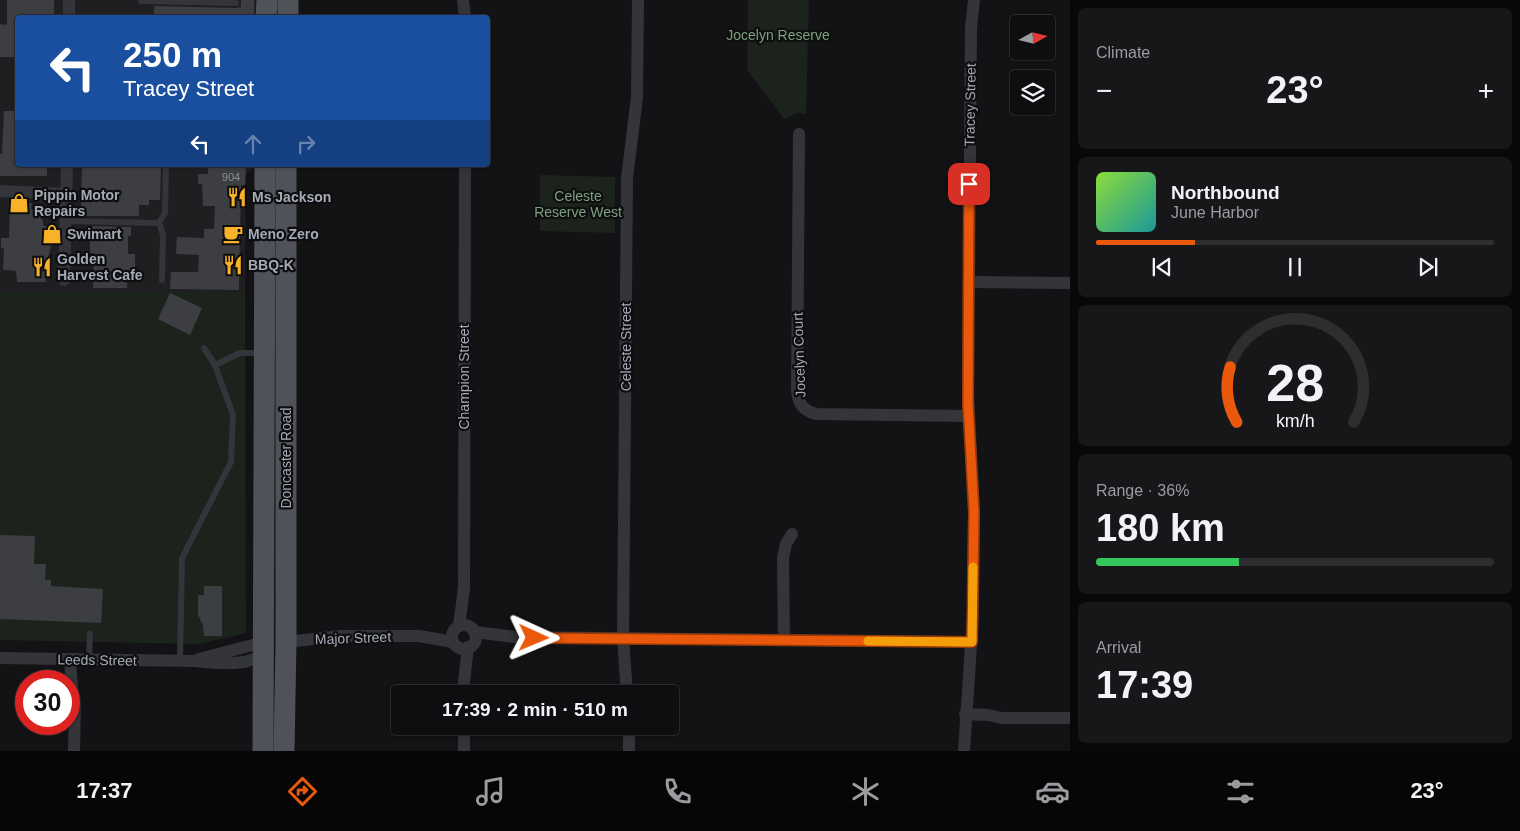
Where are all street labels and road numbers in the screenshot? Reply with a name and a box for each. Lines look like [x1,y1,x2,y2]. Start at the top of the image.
street label: Tracey Street [961,63,979,147]
street label: Celeste Street [618,303,634,391]
street label: Jocelyn Court [790,312,808,398]
street label: Champion Street [456,324,472,430]
street label: Doncaster Road [278,407,294,509]
street label: Major Street [315,629,391,647]
street label: Leeds Street [57,651,137,669]

